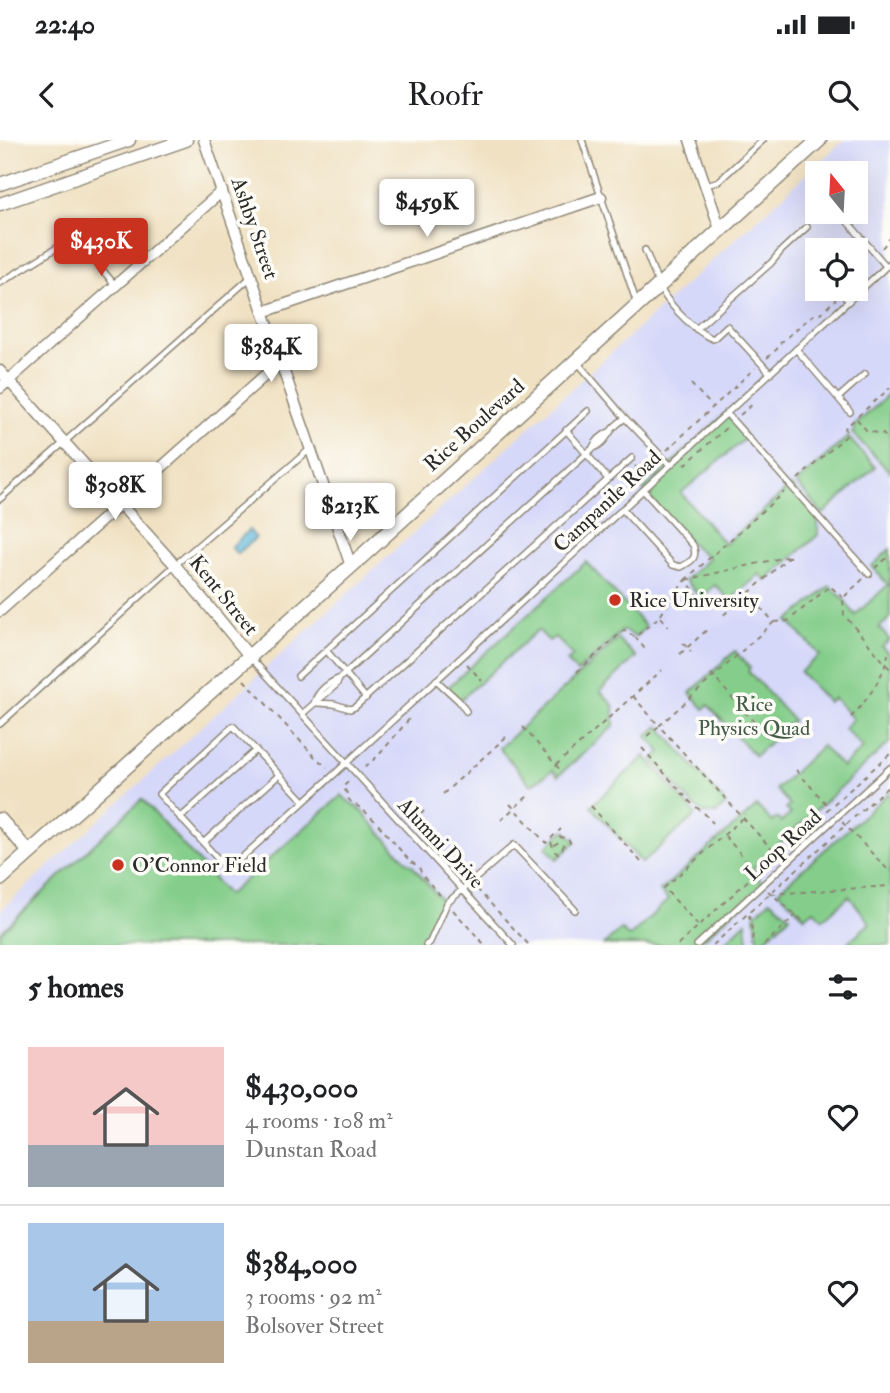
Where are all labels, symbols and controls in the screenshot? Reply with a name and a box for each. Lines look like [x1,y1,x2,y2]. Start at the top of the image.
text: 22:40 [35,9,95,41]
text: Roofr [407,75,483,115]
icon: back [28,76,66,114]
icon: search [824,76,862,114]
north arrow [805,161,868,224]
map controls [805,161,868,301]
street label: Ashby Street [224,173,285,283]
pin: $459K [378,180,476,239]
text: $459K [395,187,459,216]
pin: $430K [52,218,150,278]
text: $430K [70,226,132,255]
button: locate [805,238,868,301]
pin: $384K [222,324,320,384]
text: $384K [240,332,302,361]
street label: Rice Boulevard [418,373,531,478]
street label: Campanile Road [548,444,668,558]
pin: $308K [66,462,164,522]
text: $308K [85,470,145,499]
pin: $213K [301,484,399,543]
text: $213K [321,491,379,520]
street label: Kent Street [183,550,264,641]
place label: Rice University [629,587,760,614]
marker: Rice University [607,592,623,608]
park label: Rice Physics Quad [698,691,811,742]
street label: Alumni Drive [391,791,490,895]
street label: Loop Road [739,803,828,887]
place label: O'Connor Field [132,852,267,879]
marker: O'Connor Field [110,857,126,873]
icon: filters [824,968,862,1006]
text: 5 homes [28,969,124,1006]
text: $430,000 [245,1069,358,1106]
icon: home [84,1075,168,1159]
icon: heart [824,1098,862,1136]
text: 4 rooms · 108 m² [245,1106,393,1135]
text: Dunstan Road [245,1135,377,1164]
text: $384,000 [245,1245,358,1282]
icon: home [84,1251,168,1335]
icon: heart [824,1274,862,1312]
text: 3 rooms · 92 m² [245,1282,382,1311]
text: Bolsover Street [245,1311,384,1340]

